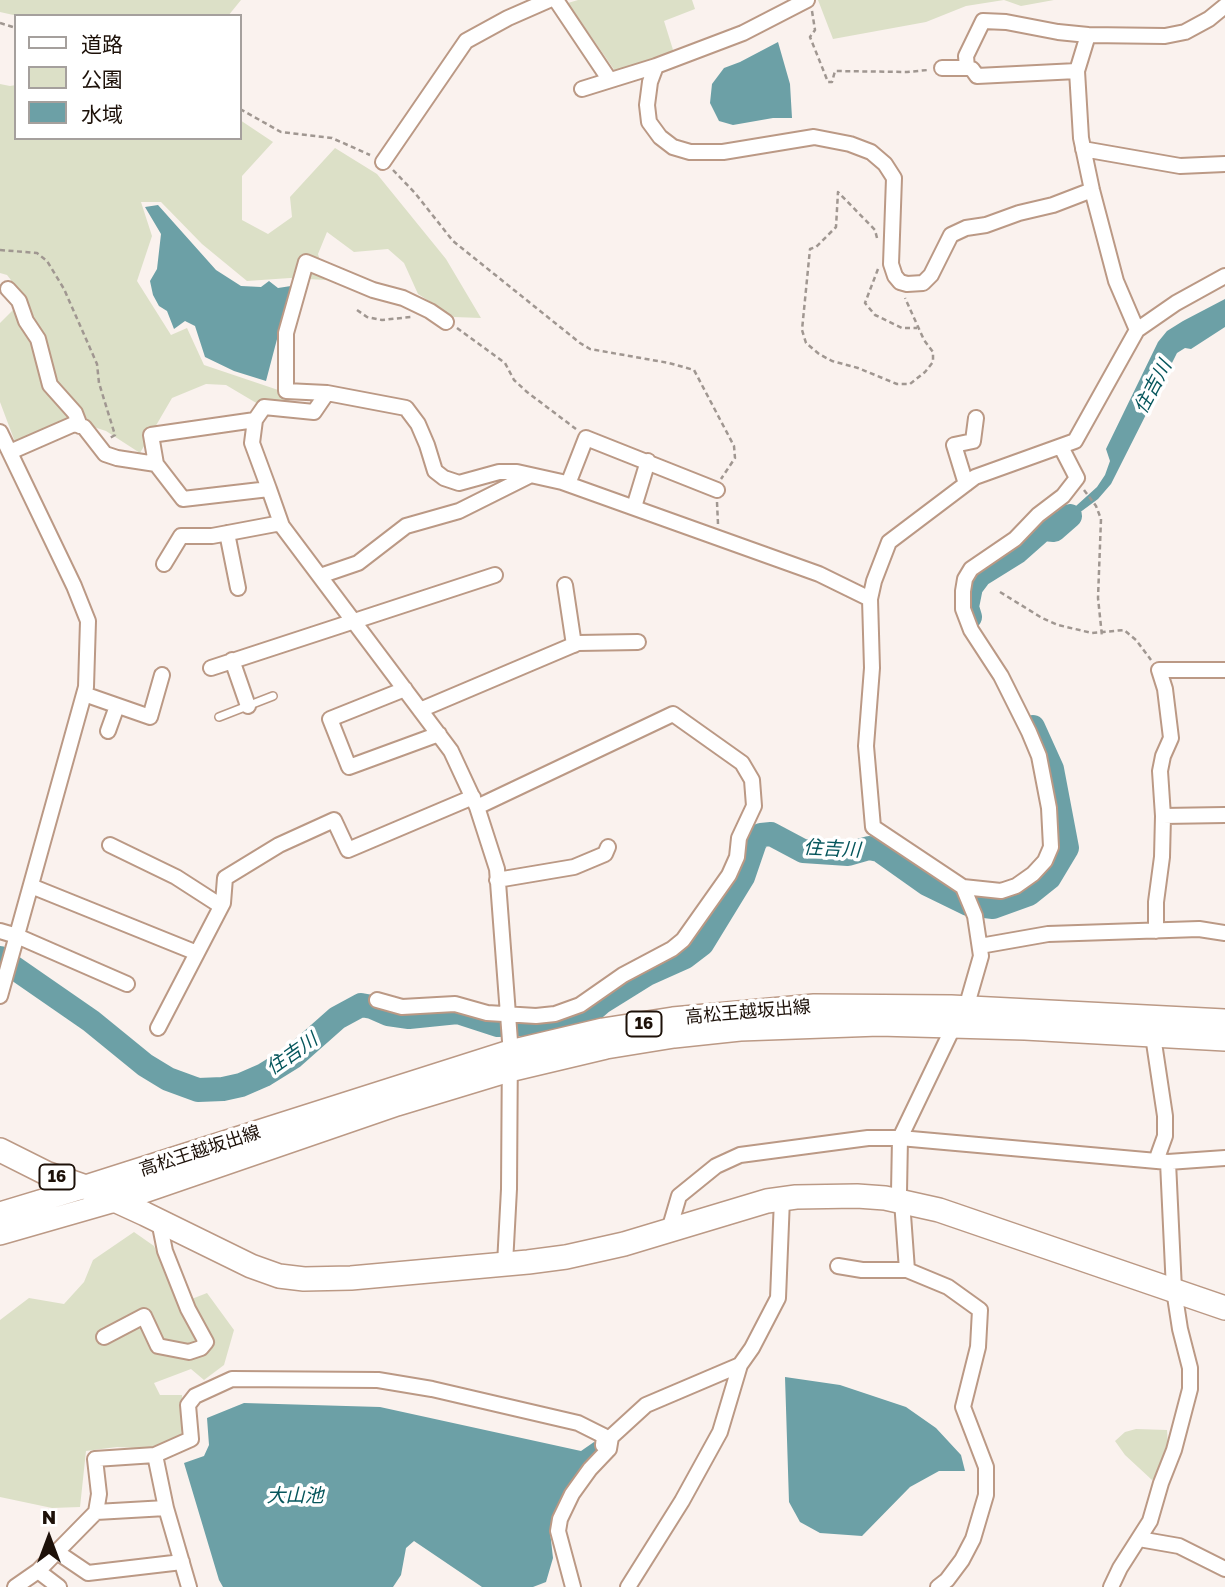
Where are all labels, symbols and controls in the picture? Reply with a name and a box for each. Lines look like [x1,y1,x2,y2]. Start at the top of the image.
legend [14,14,242,140]
text: 道路 [81,31,123,57]
text: 公園 [81,66,123,92]
text: 水域 [81,101,123,127]
water label: 住吉川 [1130,356,1176,418]
water label: 住吉川 [803,836,861,862]
street label: 高松王越坂出線 [684,996,812,1028]
road number: 16 [626,1012,662,1036]
water label: 住吉川 [262,1028,322,1080]
street label: 高松王越坂出線 [137,1121,263,1181]
road number: 16 [40,1164,74,1190]
water label: 大山池 [267,1485,323,1507]
north arrow [14,1503,84,1573]
text: N [42,1505,56,1528]

